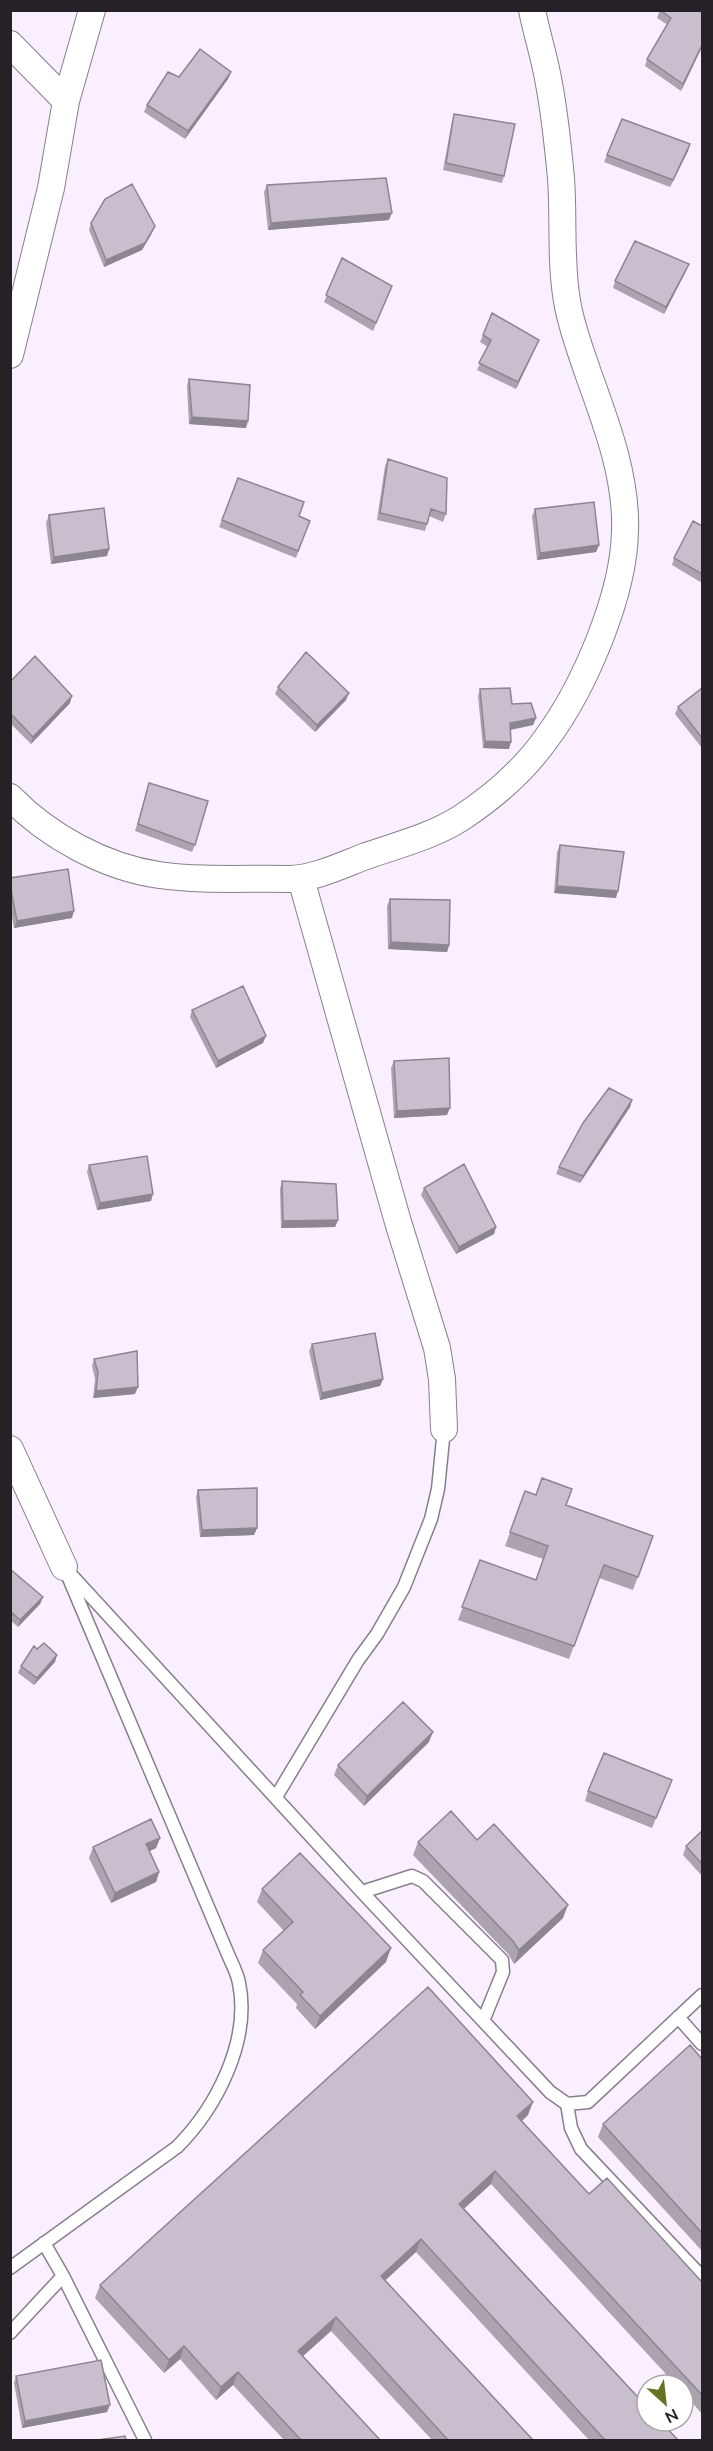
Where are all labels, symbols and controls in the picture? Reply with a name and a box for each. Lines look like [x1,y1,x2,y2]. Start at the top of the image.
north arrow [635,2373,695,2433]
text: N [662,2405,682,2428]

